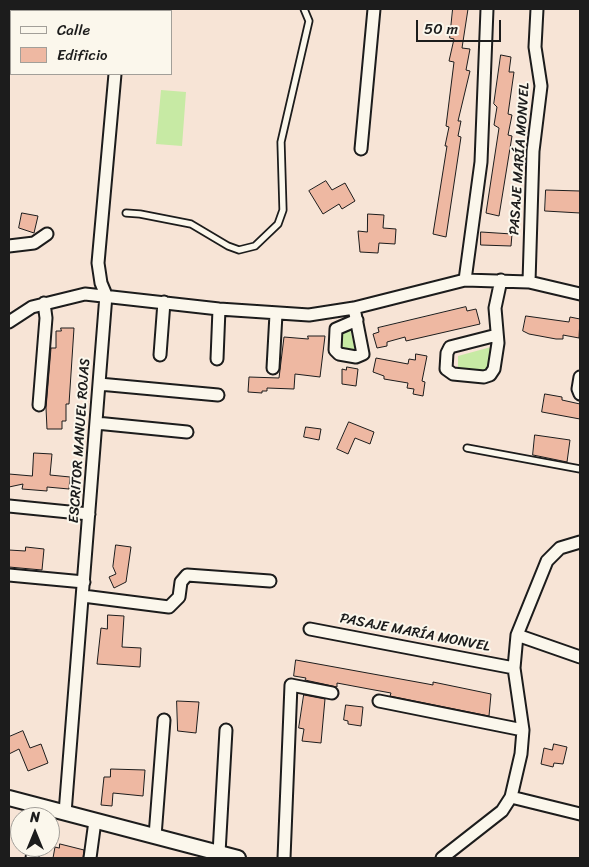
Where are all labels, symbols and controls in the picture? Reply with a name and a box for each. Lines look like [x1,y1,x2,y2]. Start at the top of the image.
legend [10,10,172,75]
scale bar [419,10,504,42]
text: 50 m [424,16,458,42]
text: Calle [57,17,90,43]
text: Edificio [57,42,108,68]
street label: PASAJE MARÍA MONVEL [506,82,534,236]
street label: ESCRITOR MANUEL ROJAS [66,358,94,524]
street label: PASAJE MARÍA MONVEL [339,610,491,656]
text: N [30,805,40,830]
north arrow [10,807,60,857]

